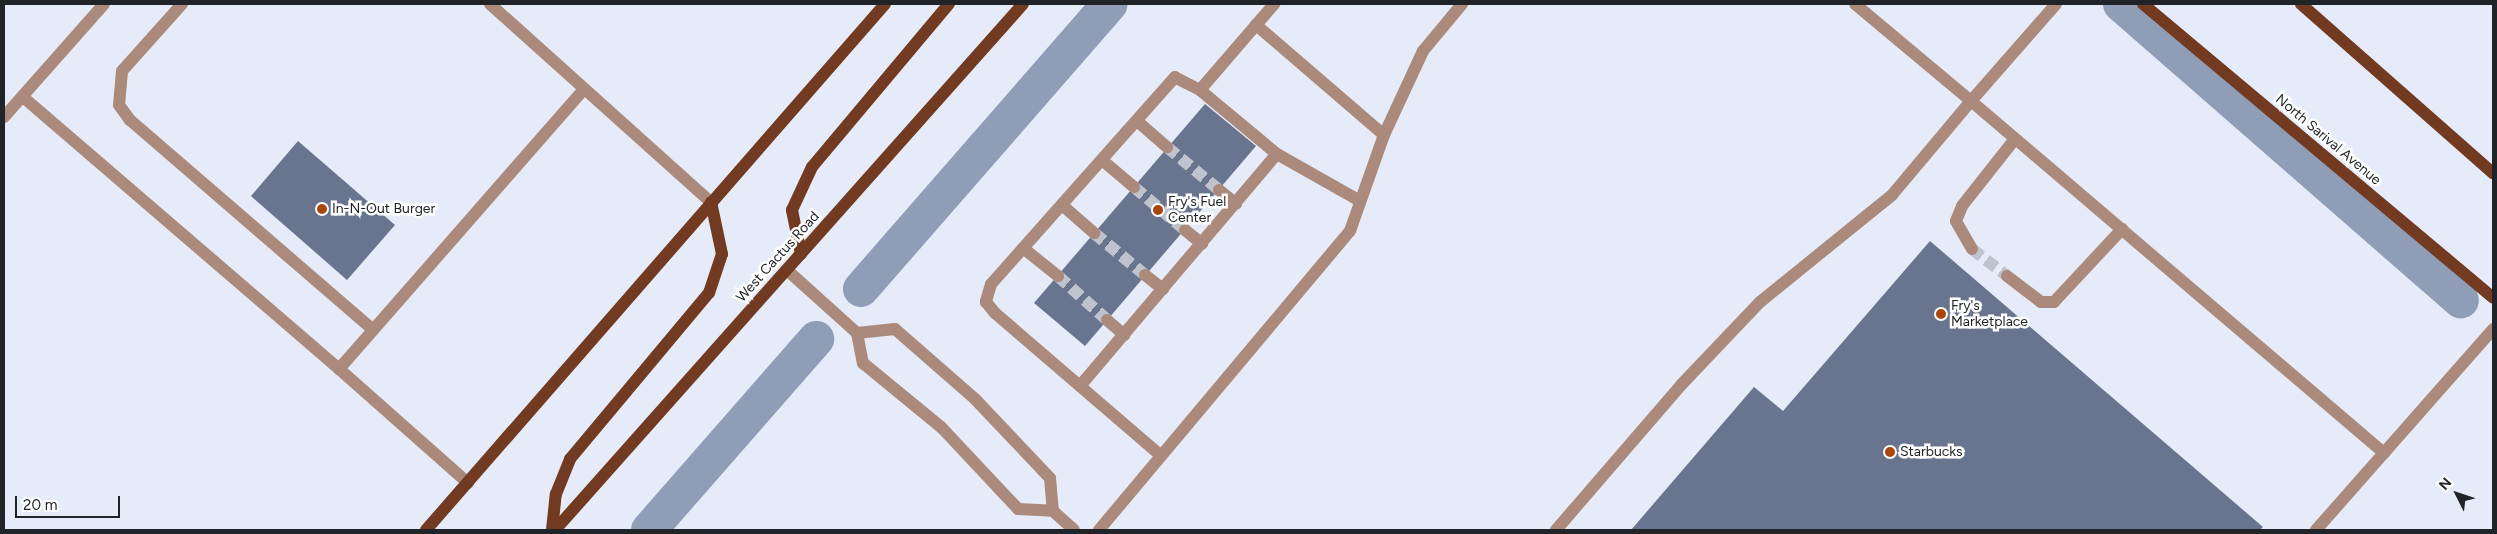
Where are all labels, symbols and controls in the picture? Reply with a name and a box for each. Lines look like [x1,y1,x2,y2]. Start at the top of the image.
street label: North Sarival Avenue [2272,91,2384,189]
place label: Fry's Fuel Center [1168,194,1226,226]
place label: In-N-Out Burger [332,201,435,217]
marker: In-N-Out Burger [316,203,328,215]
marker: Fry's Fuel Center [1152,204,1164,216]
street label: West Cactus Road [733,208,823,306]
place label: Fry's Marketplace [1951,298,2028,331]
marker: Fry's Marketplace [1935,308,1947,320]
place label: Starbucks [1900,444,1963,460]
marker: Starbucks [1884,446,1896,458]
north arrow [2432,469,2482,519]
text: N [2435,474,2455,493]
scale bar [18,486,122,518]
text: 20 m [23,496,57,514]

